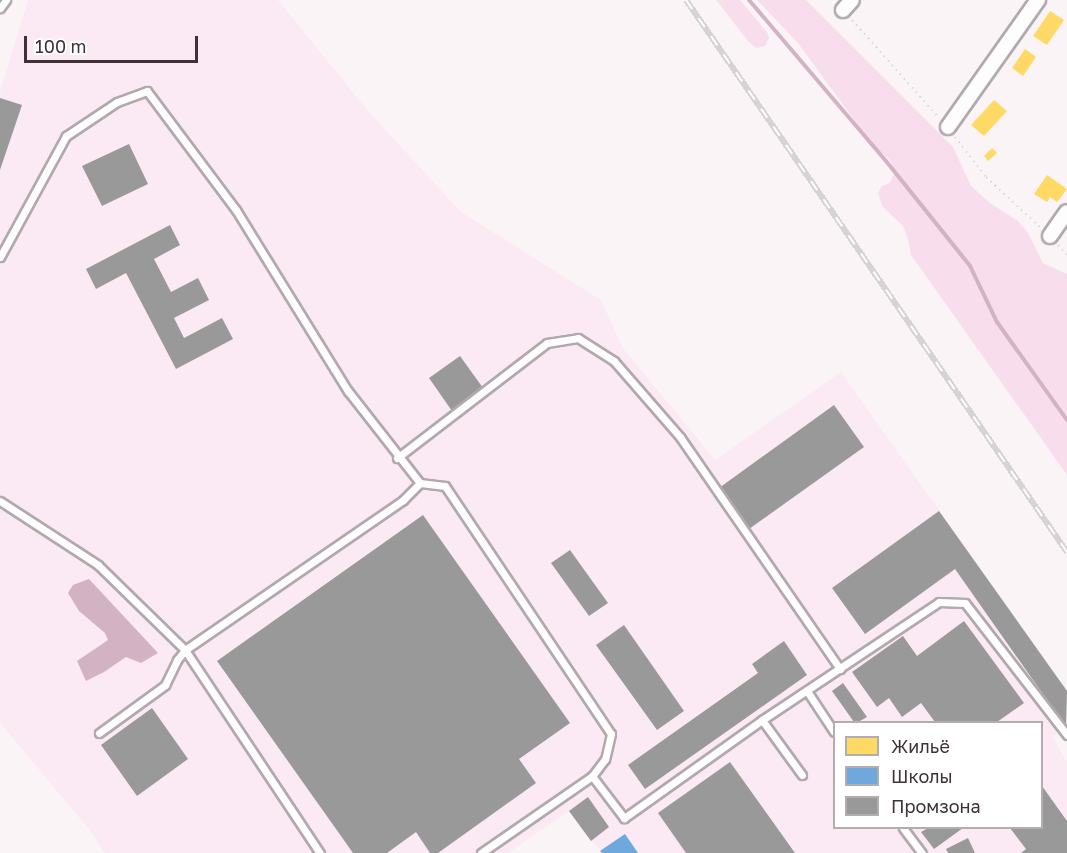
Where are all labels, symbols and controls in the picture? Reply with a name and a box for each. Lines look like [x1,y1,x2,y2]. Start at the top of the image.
scale bar [27,24,201,62]
text: 100 m [35,35,86,57]
legend [833,721,1043,829]
text: Жильё [891,735,950,757]
text: Школы [891,765,953,787]
text: Промзона [891,795,981,817]

